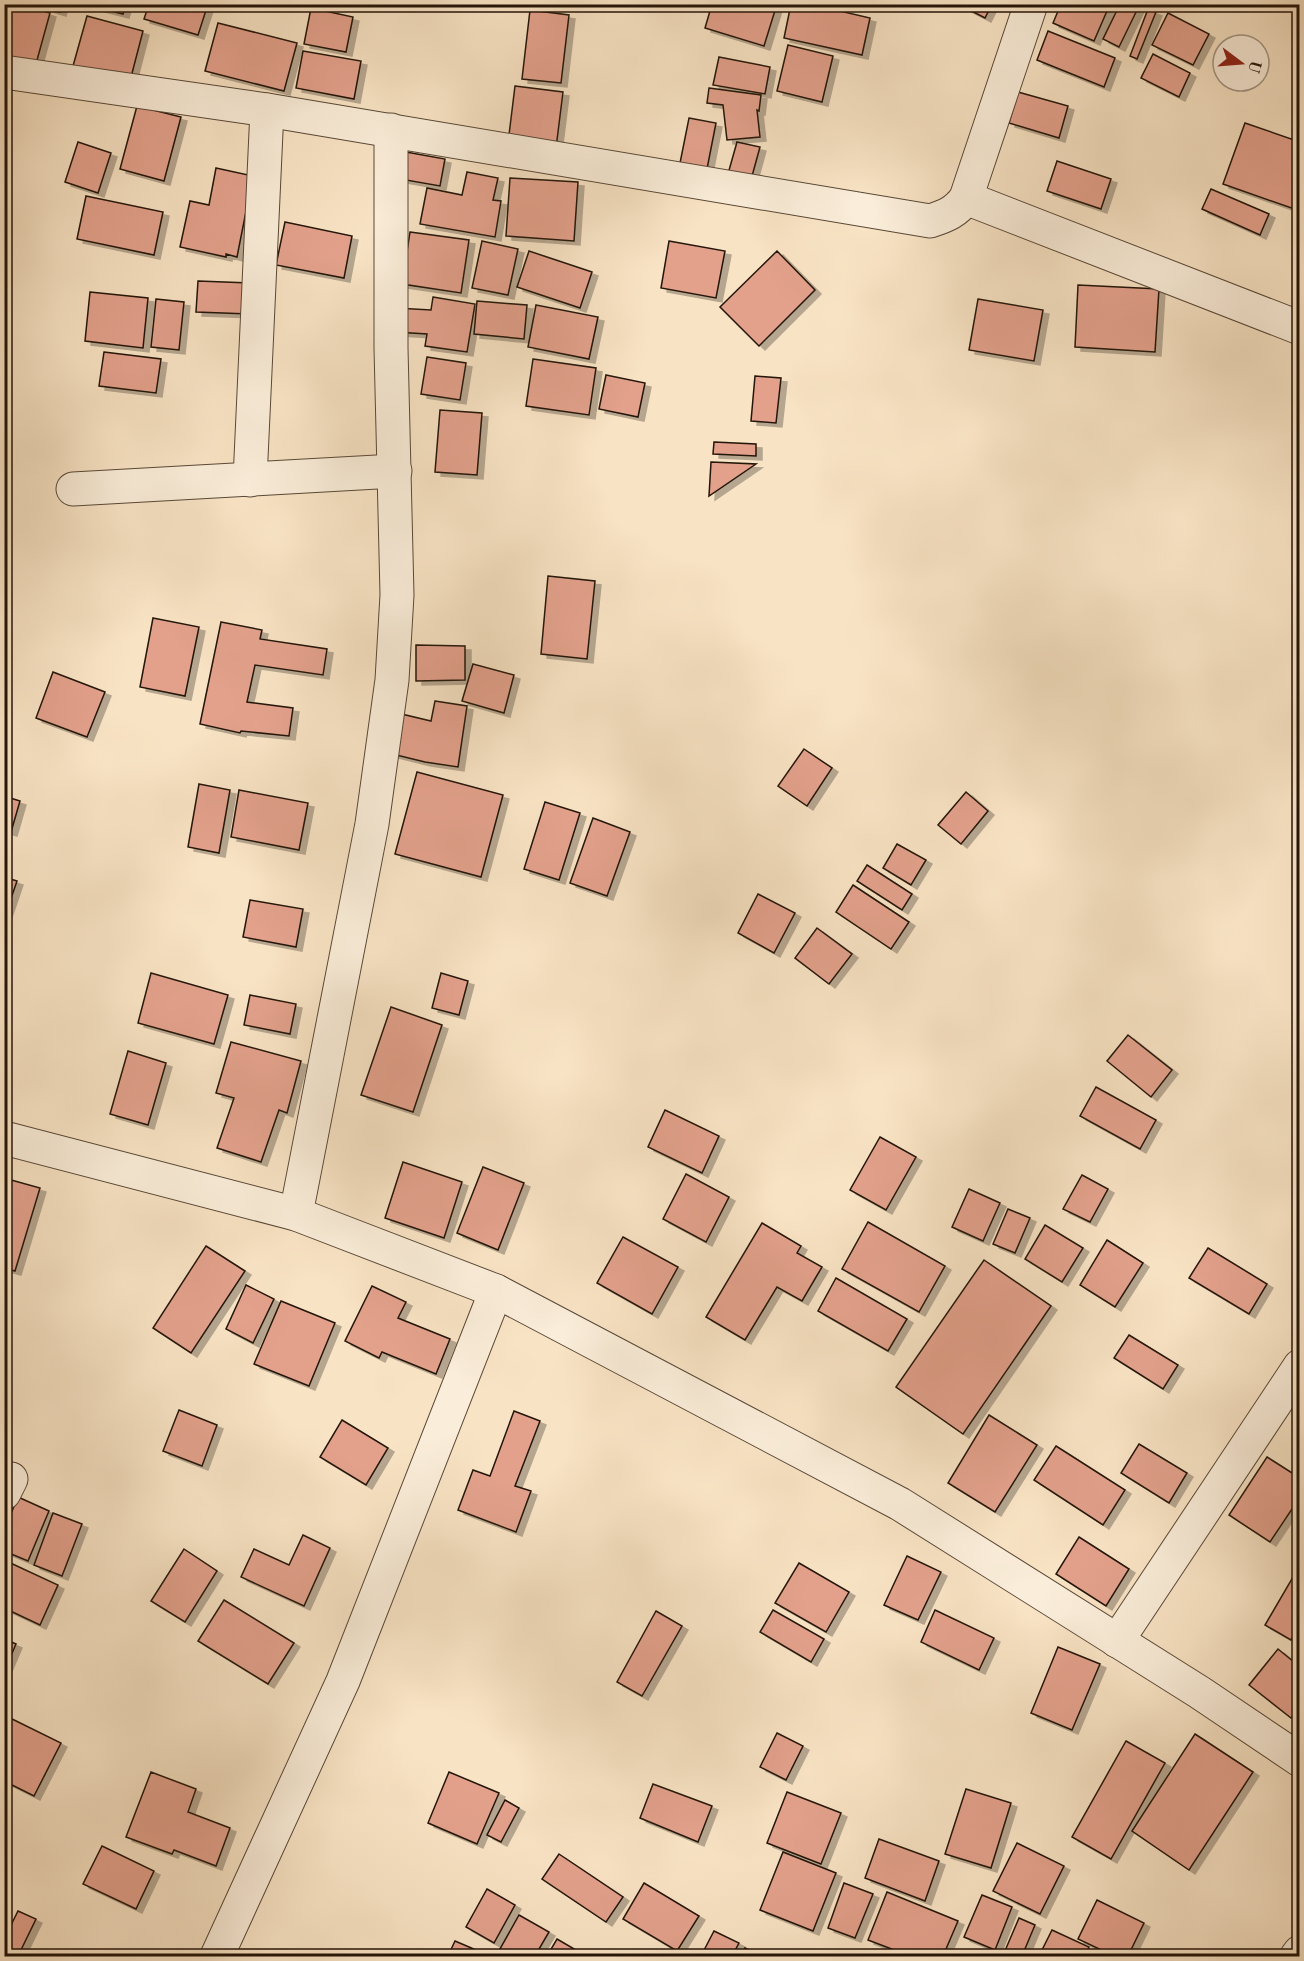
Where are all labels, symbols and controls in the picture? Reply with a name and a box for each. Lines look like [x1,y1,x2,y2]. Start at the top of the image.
north arrow [1211,33,1271,93]
text: U [1244,58,1263,75]

